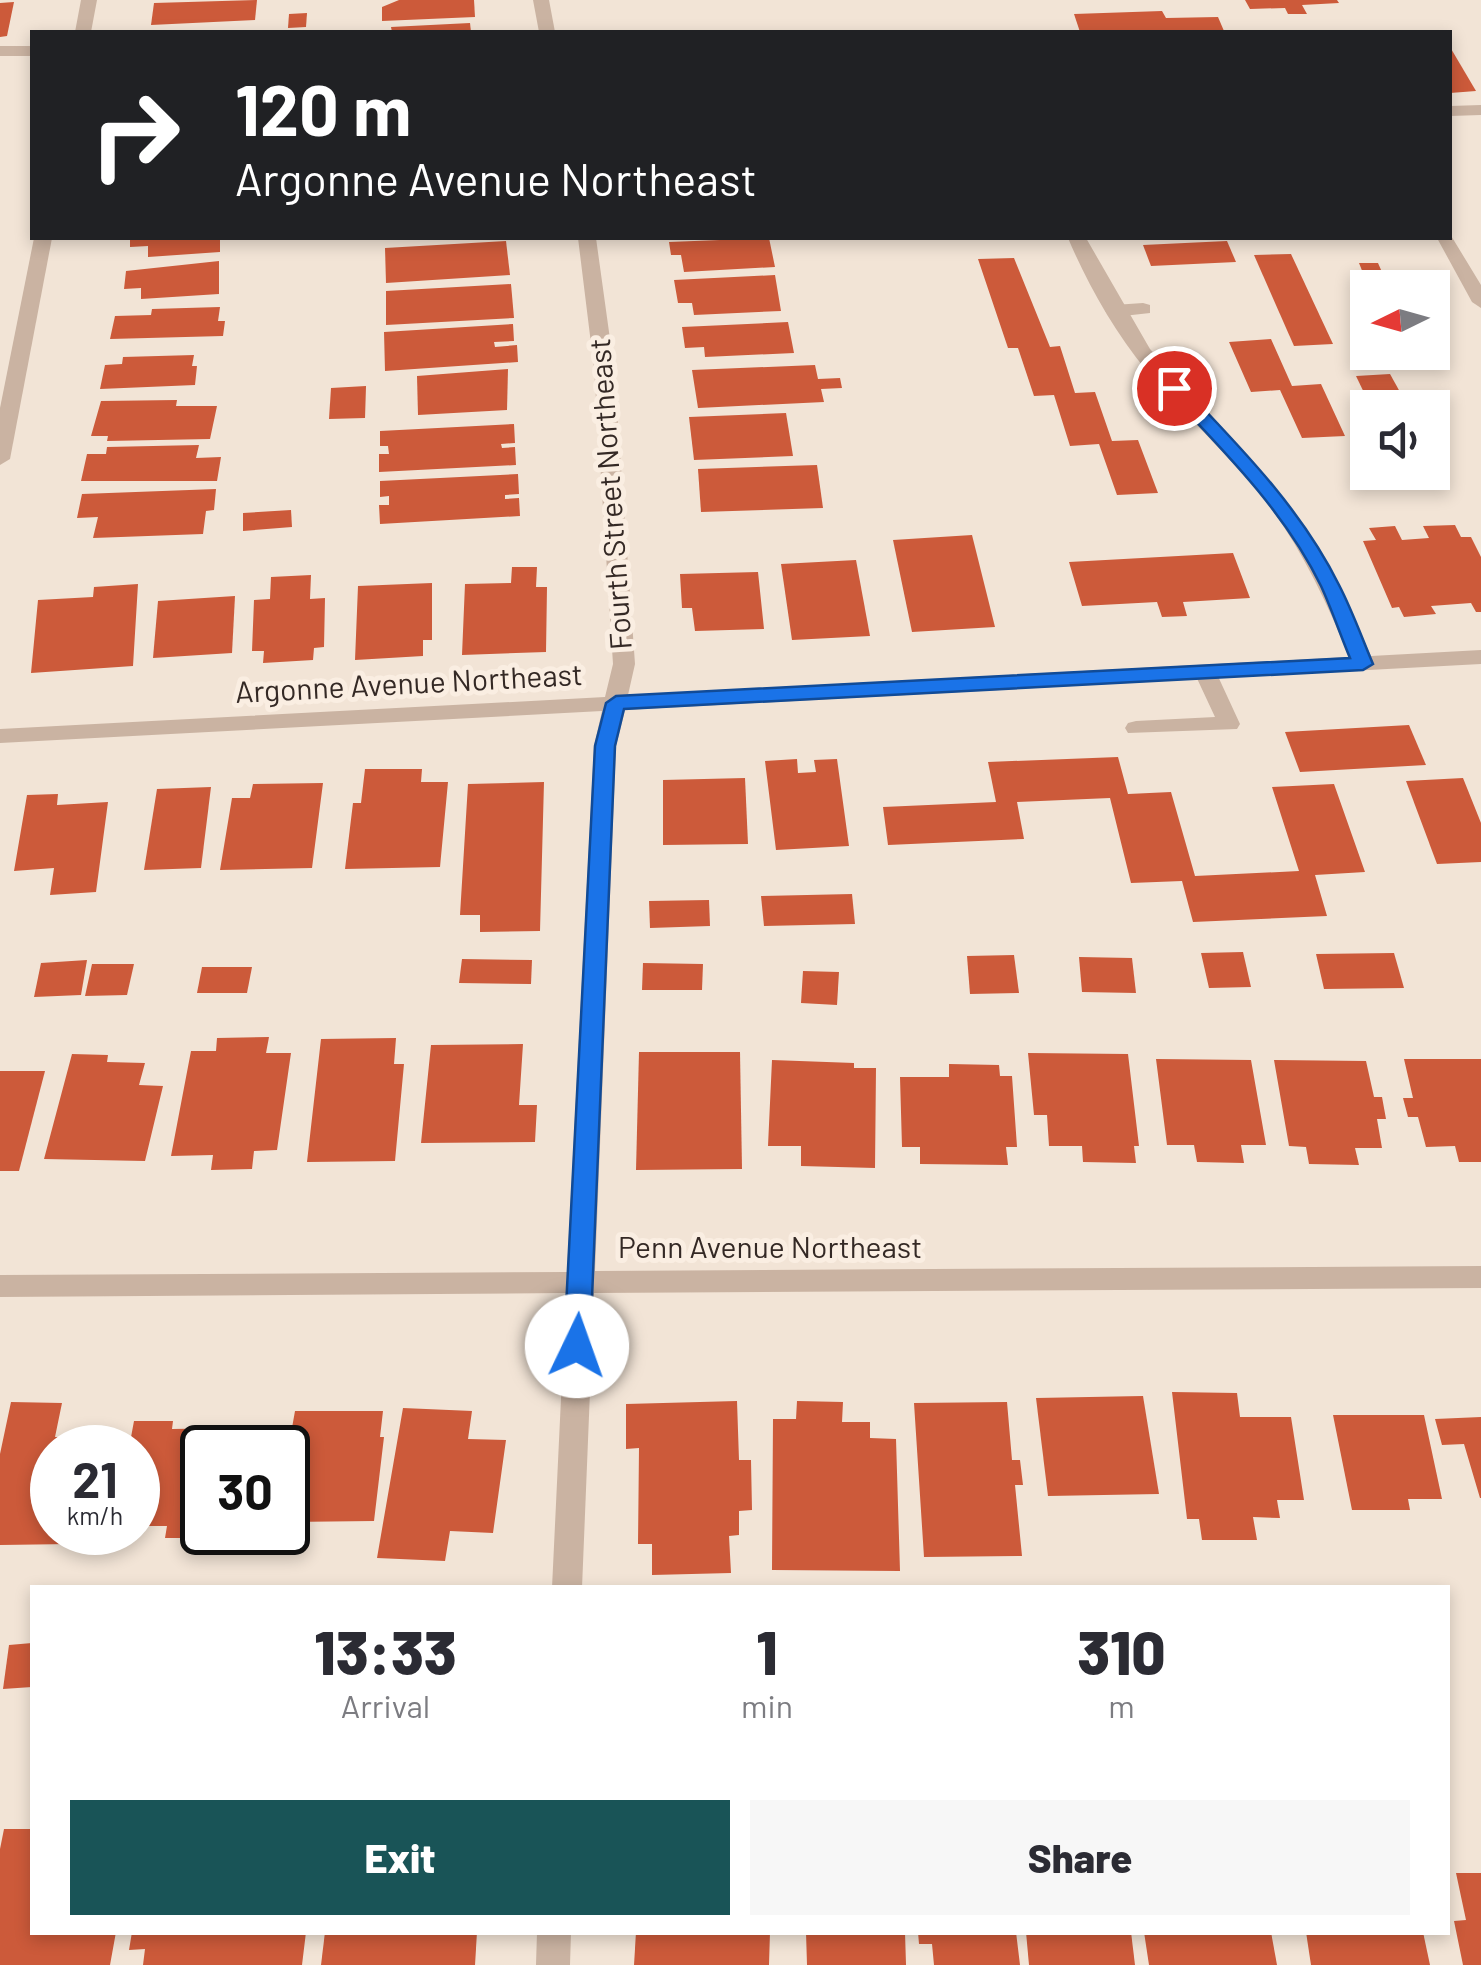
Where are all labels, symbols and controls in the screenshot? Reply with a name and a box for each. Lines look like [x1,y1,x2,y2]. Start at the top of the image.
text: 120 m [235,66,411,150]
icon: right [70,70,200,200]
text: Argonne Avenue Northeast [235,151,757,205]
north arrow [1350,270,1450,370]
map controls [1350,270,1450,490]
street label: Fourth Street Northeast [580,337,638,651]
pin [1132,346,1217,431]
icon: arrive [1147,361,1202,416]
button: sound [1350,390,1450,490]
street label: Argonne Avenue Northeast [234,655,584,709]
street label: Penn Avenue Northeast [618,1228,922,1264]
position arrow [525,1294,629,1398]
speed limit sign: 30 [180,1425,310,1555]
text: 21 [72,1448,118,1508]
text: km/h [67,1500,123,1530]
text: 13:33 [314,1615,457,1687]
text: 1 [756,1615,778,1687]
text: 310 [1077,1615,1166,1687]
text: Arrival [341,1686,430,1724]
text: min [741,1686,793,1724]
text: m [1108,1686,1135,1724]
button: Exit [70,1800,730,1915]
button: Share [750,1800,1410,1915]

